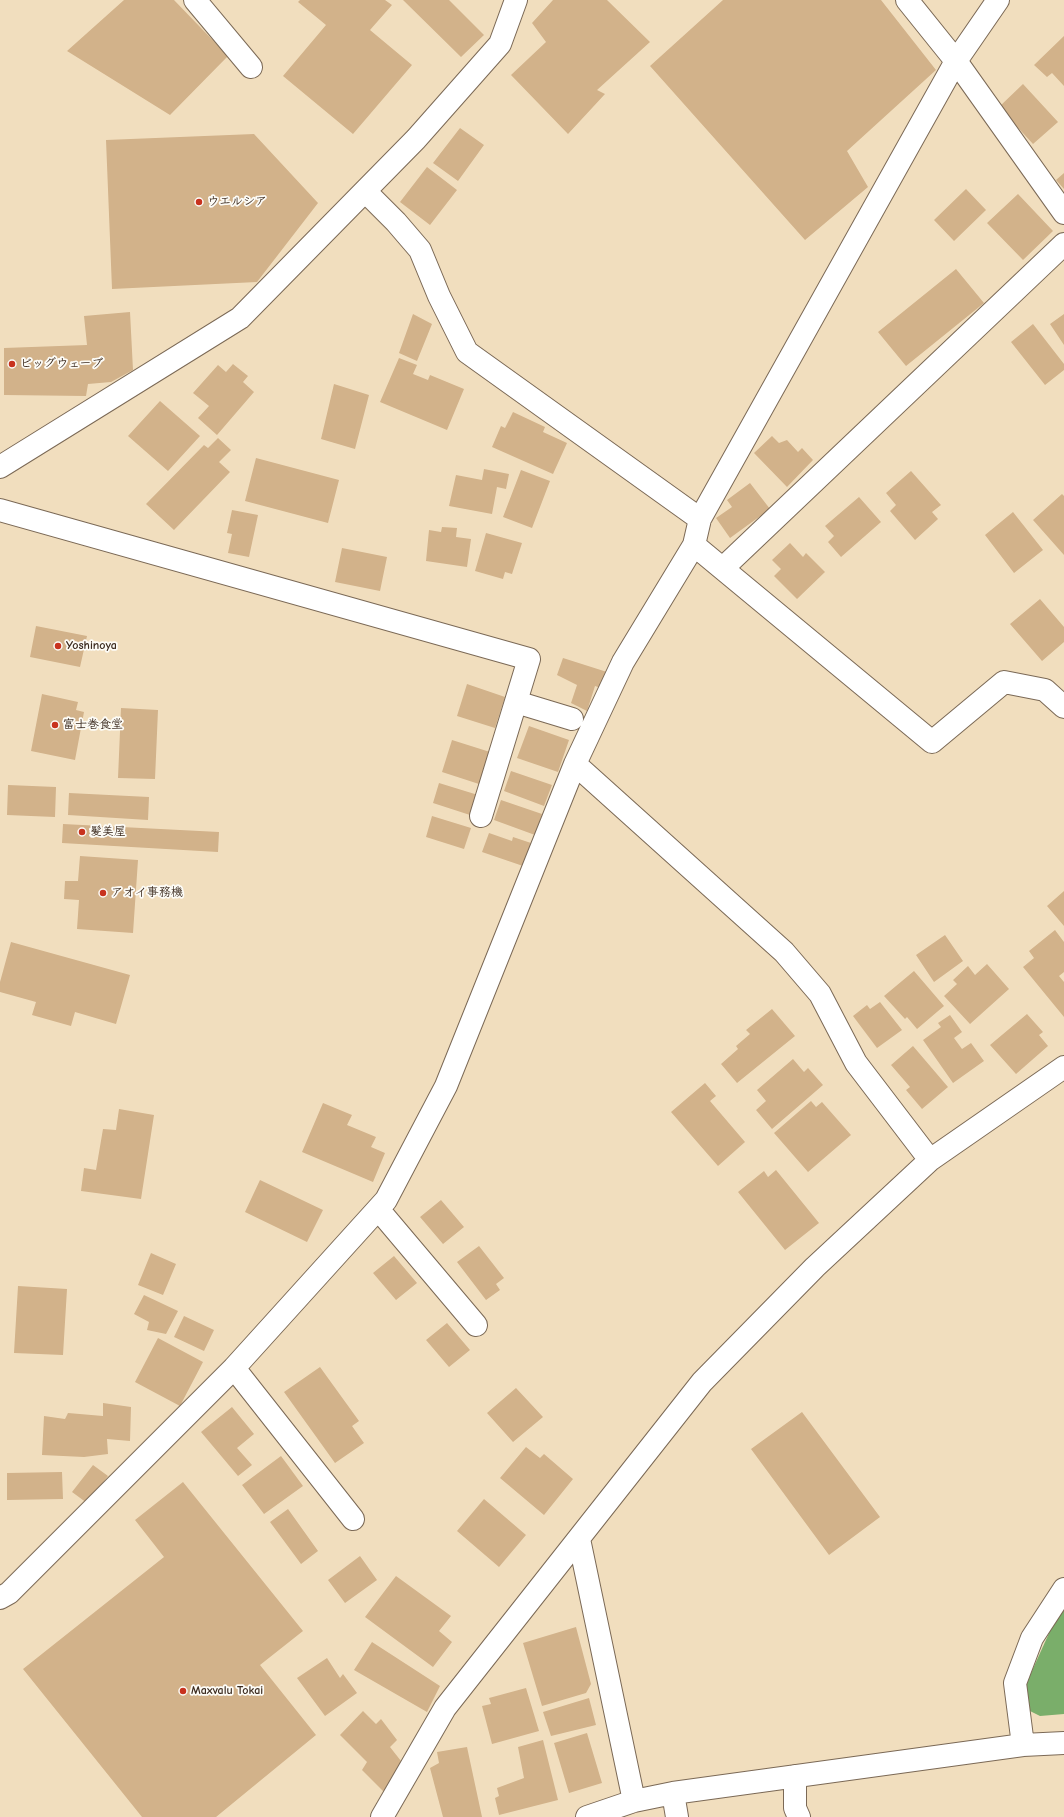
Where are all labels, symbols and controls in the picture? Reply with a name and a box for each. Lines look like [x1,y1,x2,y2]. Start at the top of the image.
place label: ウエルシア [207,195,267,209]
marker: ウエルシア [194,197,204,207]
place label: ビッグウェーブ [20,357,103,371]
marker: ビッグウェーブ [7,359,17,369]
place label: Yoshinoya [66,639,117,653]
marker: Yoshinoya [53,641,63,651]
place label: 富士巻食堂 [63,718,123,732]
marker: 富士巻食堂 [50,720,60,730]
place label: 髪美屋 [90,825,126,839]
marker: 髪美屋 [77,827,87,837]
place label: アオイ事務機 [111,886,183,900]
marker: アオイ事務機 [98,888,108,898]
place label: Maxvalu Tokai [191,1684,263,1698]
marker: Maxvalu Tokai [178,1686,188,1696]

